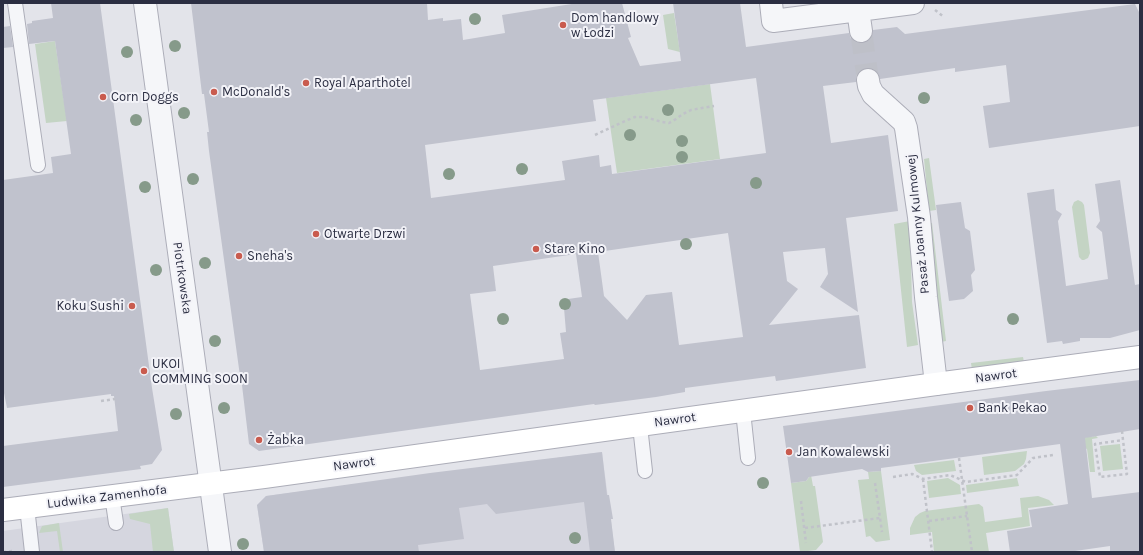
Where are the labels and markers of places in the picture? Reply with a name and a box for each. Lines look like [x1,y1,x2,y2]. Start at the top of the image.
place label: Dom handlowy w Łodzi [571,10,659,41]
marker: Dom handlowy w Łodzi [558,20,568,30]
place label: Royal Aparthotel [314,75,411,91]
marker: Royal Aparthotel [301,78,311,88]
place label: McDonald's [222,84,290,100]
marker: McDonald's [209,87,219,97]
place label: Corn Doggs [111,89,179,105]
marker: Corn Doggs [98,92,108,102]
place label: Otwarte Drzwi [324,226,406,242]
marker: Otwarte Drzwi [311,229,321,239]
place label: Stare Kino [544,241,605,257]
marker: Stare Kino [531,244,541,254]
place label: Sneha's [247,248,293,264]
marker: Sneha's [234,251,244,261]
place label: Koku Sushi [56,298,124,314]
marker: Koku Sushi [127,301,137,311]
place label: UKOI COMMING SOON [152,356,248,387]
marker: UKOI COMMING SOON [139,366,149,376]
place label: Bank Pekao [978,400,1047,416]
marker: Bank Pekao [965,403,975,413]
place label: Żabka [267,432,304,448]
marker: Żabka [254,435,264,445]
place label: Jan Kowalewski [797,444,890,460]
marker: Jan Kowalewski [784,447,794,457]

